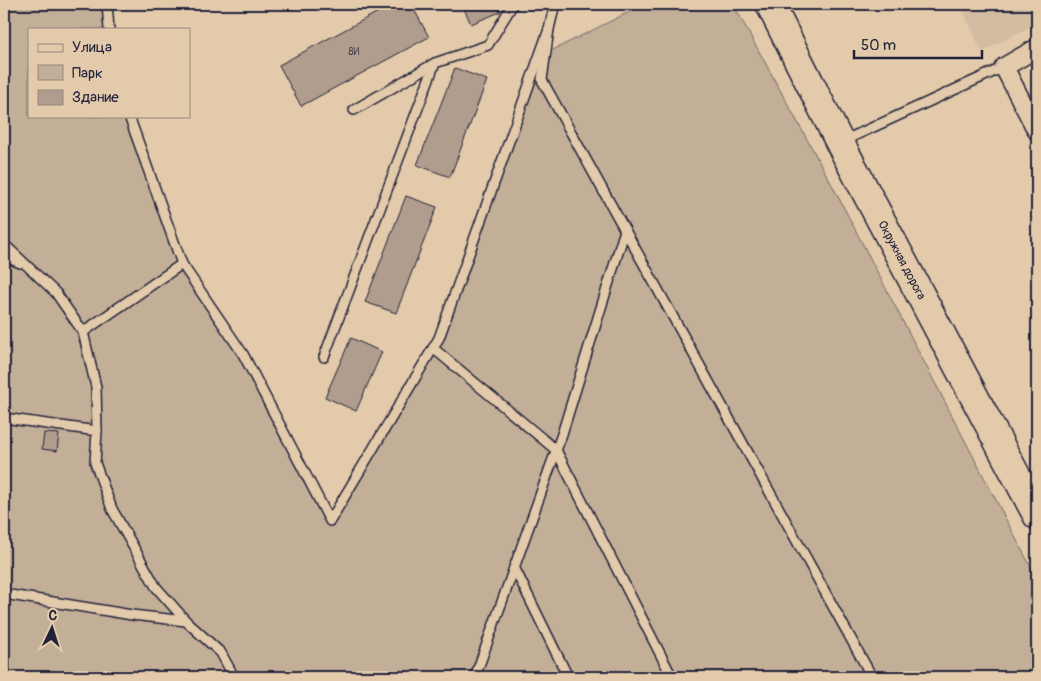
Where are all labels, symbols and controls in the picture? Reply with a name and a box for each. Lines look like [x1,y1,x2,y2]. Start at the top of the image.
legend [28,28,190,118]
scale bar [854,28,981,60]
text: 50 m [861,36,896,55]
text: Улица [72,38,112,57]
house number: 8И [348,46,360,58]
text: Парк [72,64,103,83]
text: Здание [72,88,119,107]
street label: Окружная дорога [874,218,929,303]
north arrow [28,604,78,654]
text: С [48,607,58,624]

